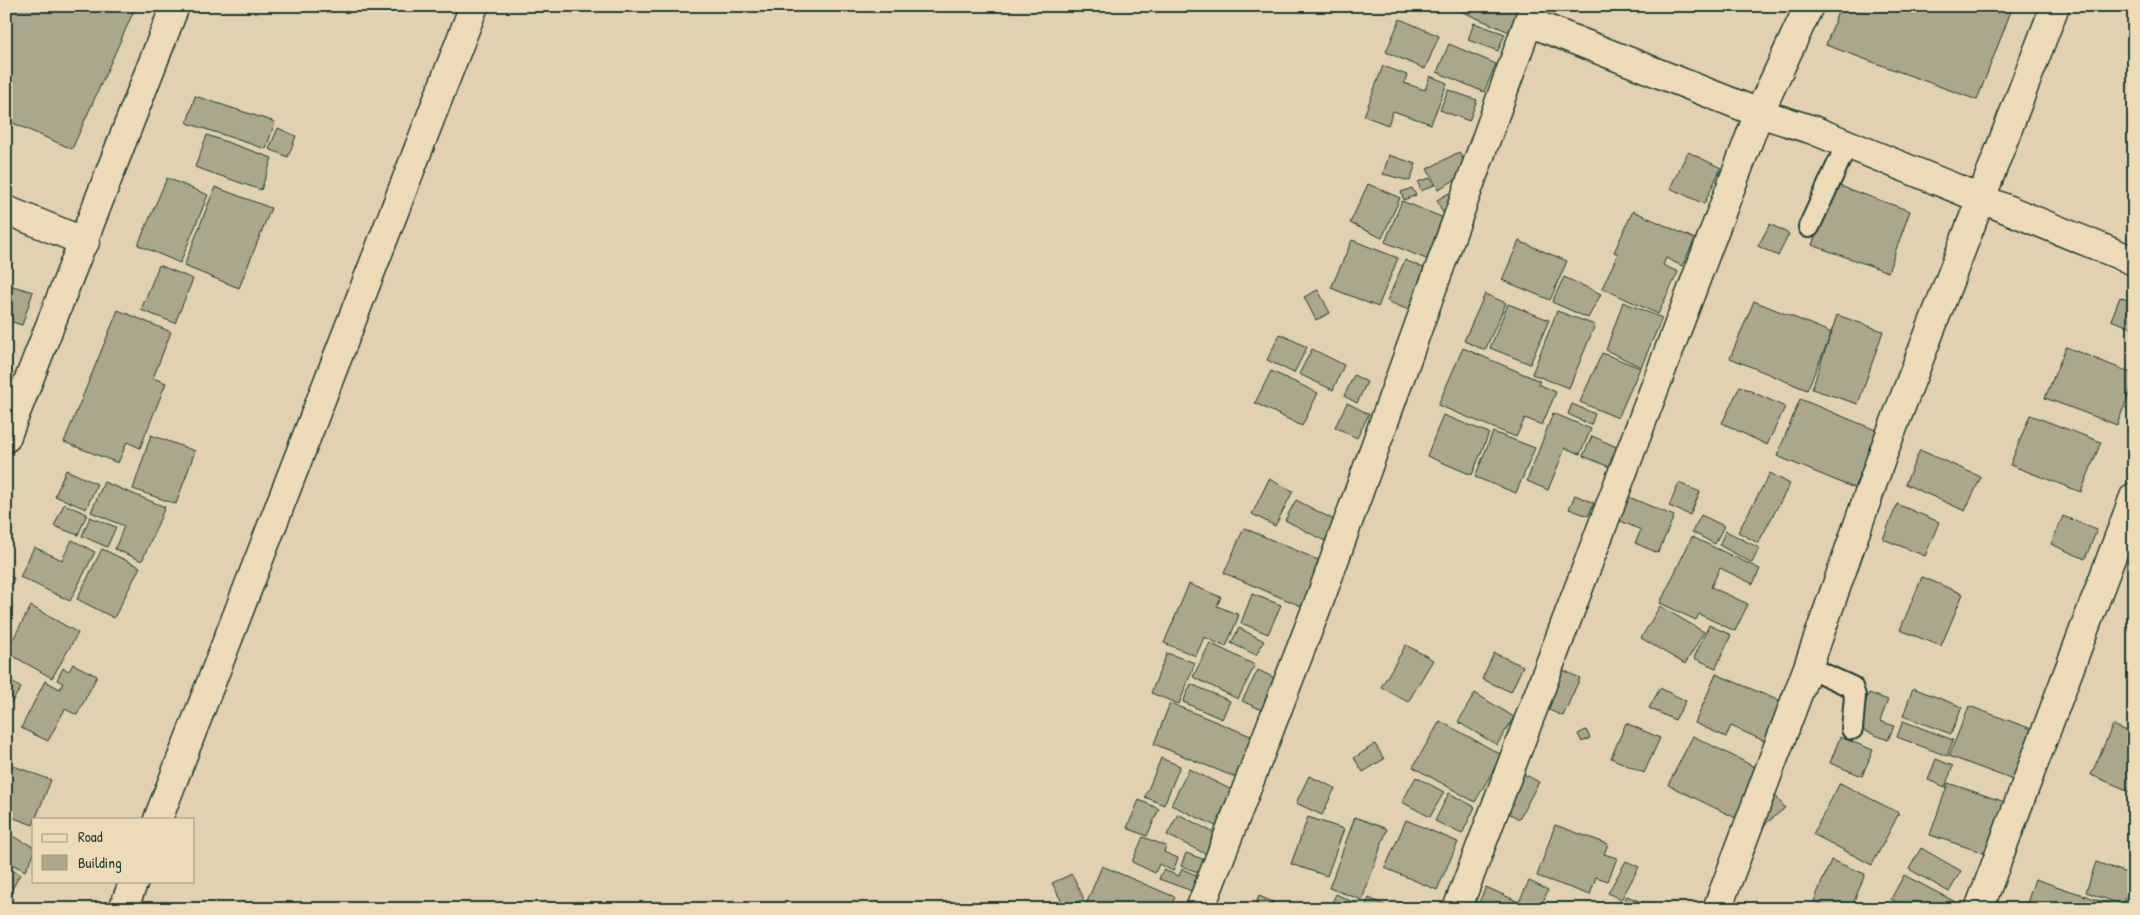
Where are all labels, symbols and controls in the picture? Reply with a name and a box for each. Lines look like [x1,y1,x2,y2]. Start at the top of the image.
legend [32,818,195,882]
text: Road [78,826,103,847]
text: Building [78,852,122,873]

